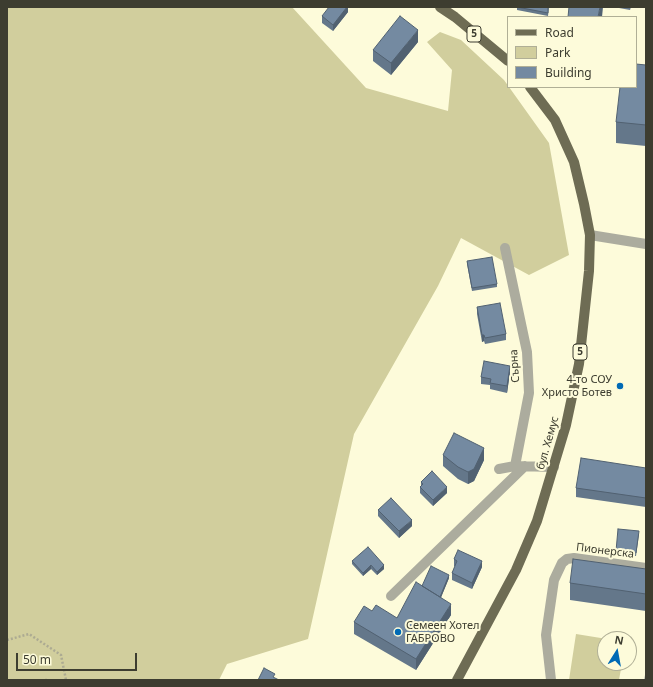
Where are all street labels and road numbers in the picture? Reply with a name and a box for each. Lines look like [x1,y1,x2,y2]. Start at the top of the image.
road number: 5 [467,26,481,42]
road number: 5 [573,344,587,360]
street label: Сърна [507,349,523,383]
street label: бул. Хемус [534,415,562,471]
street label: Пионерска [575,541,635,561]

